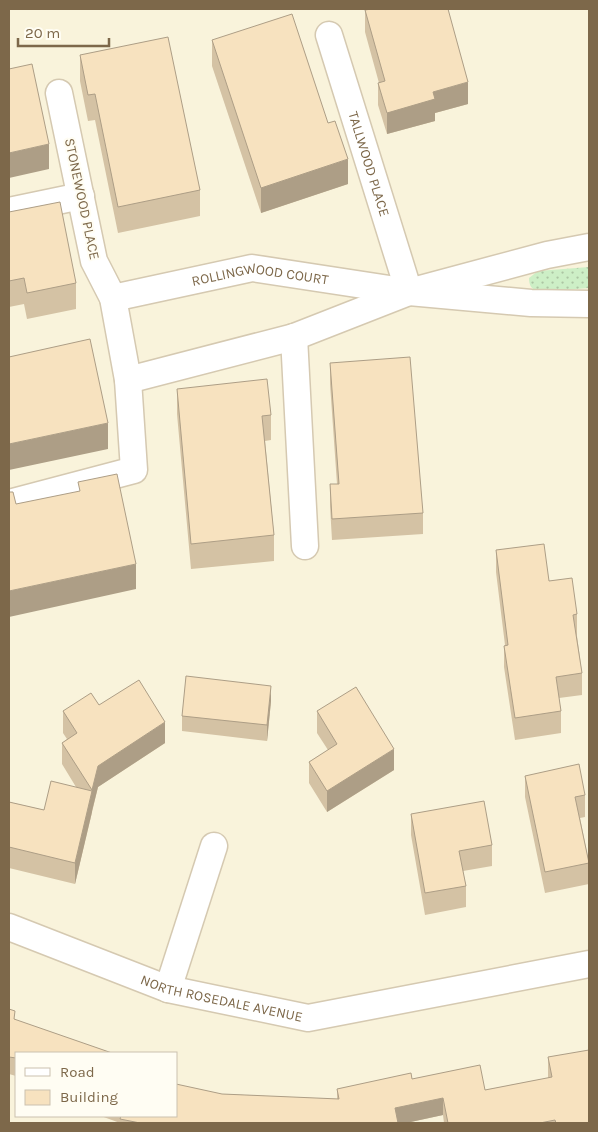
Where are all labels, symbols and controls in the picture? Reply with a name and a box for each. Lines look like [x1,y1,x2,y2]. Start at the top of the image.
scale bar [18,15,109,47]
text: 20 m [25,24,60,42]
street label: TALLWOOD PLACE [345,109,393,218]
street label: STONEWOOD PLACE [61,137,103,261]
street label: ROLLINGWOOD COURT [190,259,330,289]
street label: NORTH ROSEDALE AVENUE [138,971,304,1025]
legend [15,1052,178,1117]
text: Road [60,1063,95,1081]
text: Building [60,1088,118,1106]

